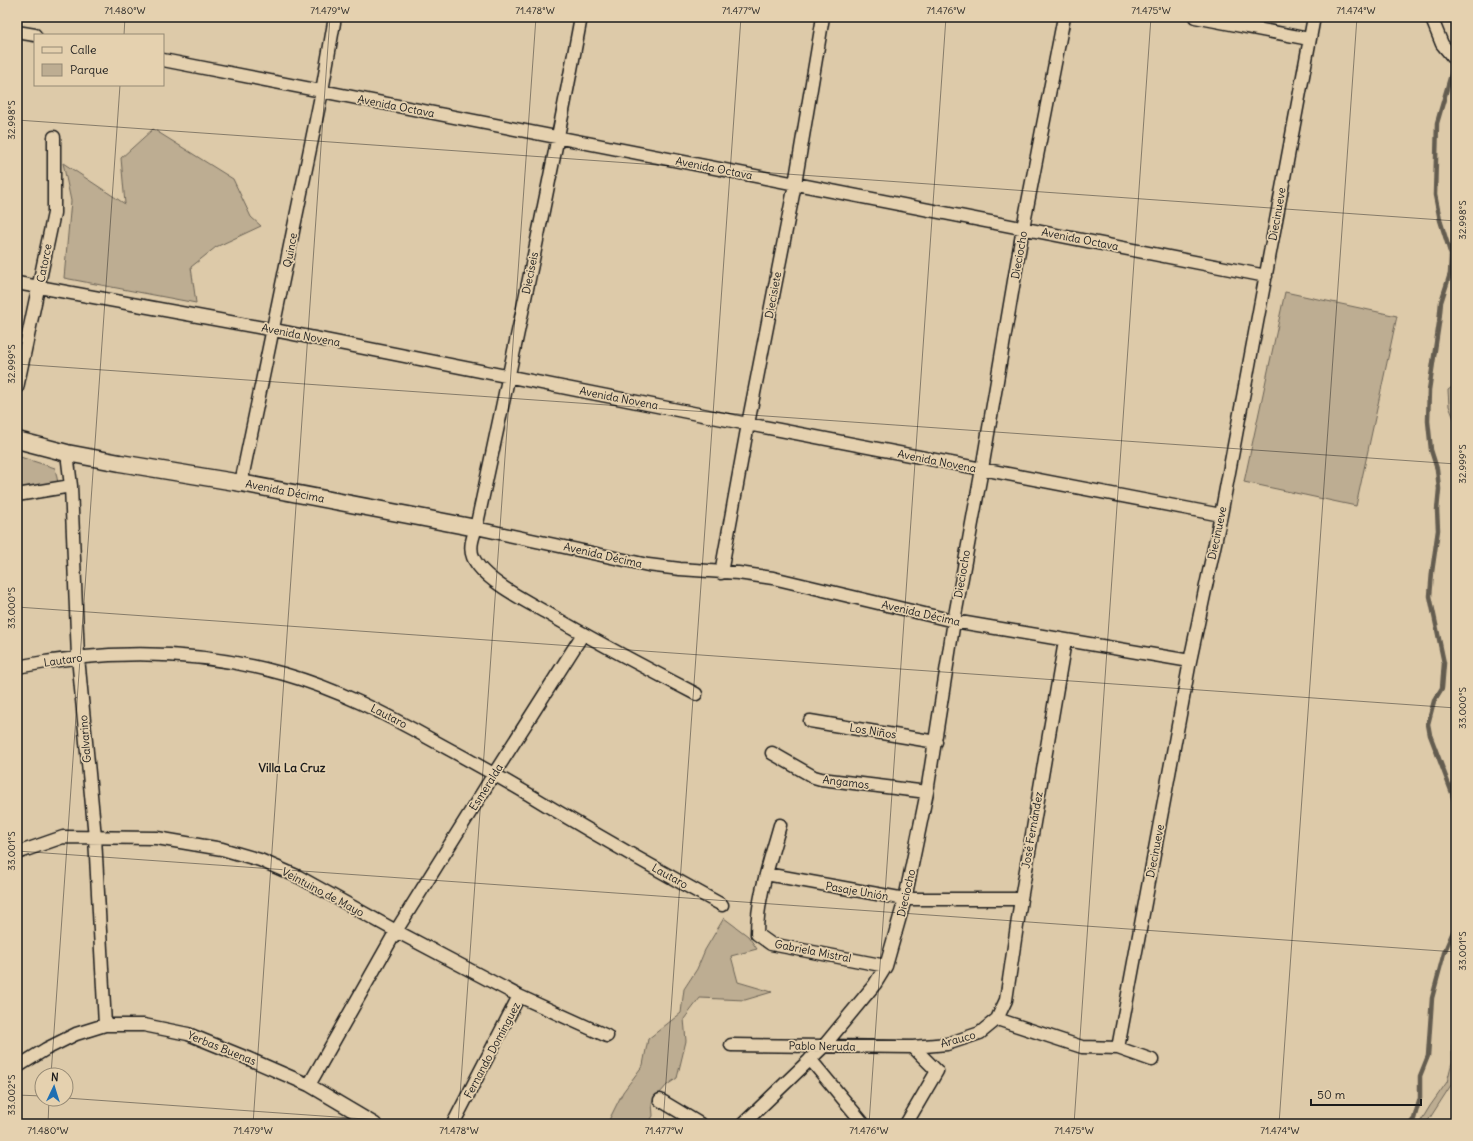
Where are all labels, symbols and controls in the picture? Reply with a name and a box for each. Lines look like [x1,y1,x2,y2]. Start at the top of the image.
text: 71.480°W [104,4,146,17]
text: 71.479°W [310,4,350,17]
text: 71.478°W [515,4,555,17]
text: 71.477°W [722,4,760,17]
text: 71.476°W [926,4,966,17]
text: 71.475°W [1131,4,1171,17]
text: 71.474°W [1336,4,1376,17]
legend [34,34,164,86]
text: Calle [70,42,97,57]
text: Parque [70,62,109,77]
street label: Avenida Octava [356,92,436,120]
text: 32.998°S [5,100,18,140]
street label: Avenida Octava [674,154,754,182]
street label: Diecinueve [1265,186,1289,242]
text: 32.998°S [1456,200,1469,240]
street label: Avenida Octava [1040,225,1120,253]
street label: Dieciocho [1008,230,1030,280]
street label: Quince [280,231,300,268]
street label: Catorce [33,242,55,284]
street label: Dieciseis [519,251,541,295]
street label: Diecisiete [762,270,784,319]
street label: Avenida Novena [260,320,342,350]
text: 32.999°S [5,344,18,384]
street label: Avenida Novena [578,383,660,413]
text: 32.999°S [1456,444,1469,484]
street label: Avenida Novena [896,446,978,476]
street label: Avenida Décima [244,476,326,506]
street label: Diecinueve [1205,505,1229,561]
street label: Avenida Décima [562,539,644,571]
street label: Dieciocho [951,549,973,599]
text: 33.000°S [5,587,18,629]
street label: Avenida Décima [880,597,962,629]
street label: Lautaro [43,650,83,670]
text: 33.000°S [1456,687,1469,729]
street label: Lautaro [368,701,410,731]
street label: Galvarino [76,715,94,763]
street label: Los Niños [849,720,897,742]
district label: Villa La Cruz [259,760,326,775]
street label: Esmeralda [466,761,506,813]
street label: Angamos [822,772,870,792]
street label: José Fernández [1018,790,1046,870]
street label: Diecinueve [1143,823,1167,879]
text: 33.001°S [5,831,18,871]
street label: Lautaro [649,860,691,892]
street label: Veintuino de Mayo [279,864,367,920]
street label: Dieciocho [894,868,918,918]
street label: Pasaje Unión [824,879,890,903]
text: 33.001°S [1456,931,1469,971]
street label: Gabriela Mistral [774,937,852,965]
street label: Fernando Domínguez [461,1000,523,1100]
street label: Yerbas Buenas [186,1028,258,1068]
street label: Arauco [939,1028,977,1050]
street label: Pablo Neruda [788,1038,856,1054]
north arrow [34,1067,74,1107]
text: N [50,1070,59,1084]
text: 33.002°S [5,1074,18,1115]
scale bar [1311,1081,1421,1107]
text: 50 m [1317,1087,1346,1102]
text: 71.480°W [27,1124,69,1137]
text: 71.479°W [233,1124,273,1137]
text: 71.478°W [439,1124,479,1137]
text: 71.477°W [645,1124,683,1137]
text: 71.476°W [849,1124,889,1137]
text: 71.475°W [1054,1124,1094,1137]
text: 71.474°W [1260,1124,1300,1137]

